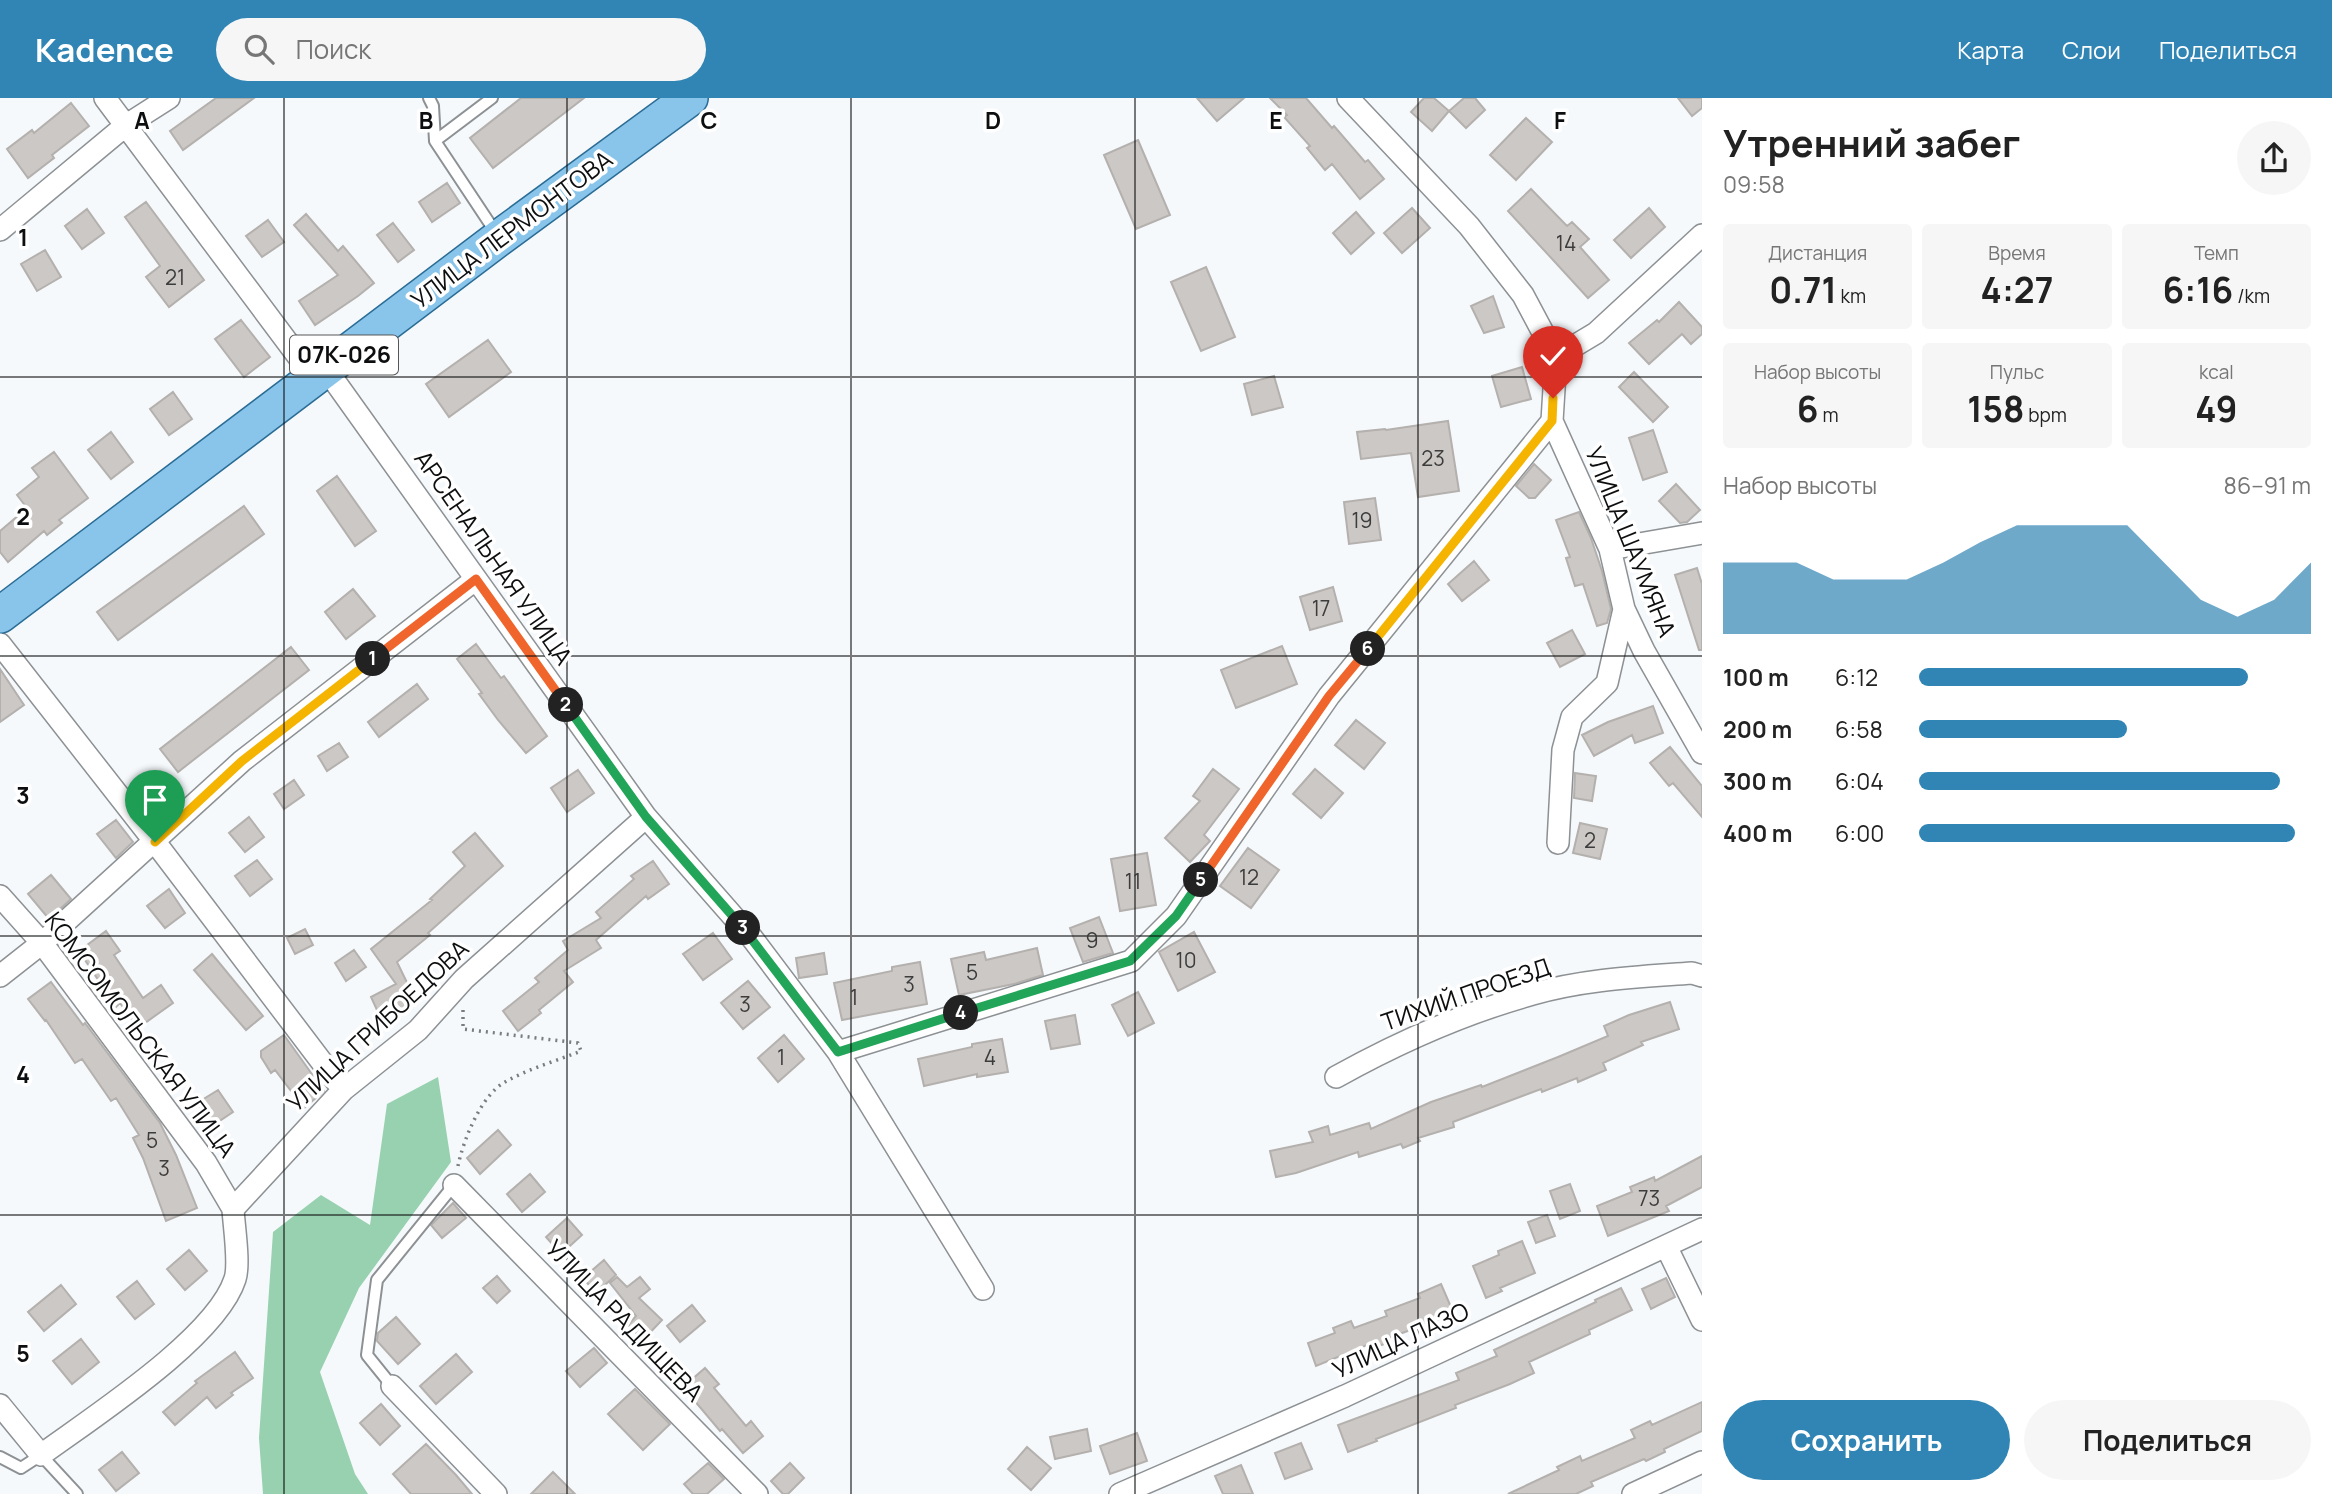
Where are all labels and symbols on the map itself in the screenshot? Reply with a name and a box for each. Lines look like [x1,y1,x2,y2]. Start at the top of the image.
text: A [134,104,150,136]
text: B [419,104,433,136]
text: C [701,104,718,136]
text: D [985,104,1001,136]
text: E [1269,104,1283,136]
text: F [1554,104,1566,136]
street label: УЛИЦА ЛЕРМОНТОВА [404,142,619,315]
text: 1 [18,221,28,253]
house number: 14 [1556,229,1576,257]
house number: 21 [165,263,185,291]
pin [1523,326,1583,398]
road number: 07К-026 [290,336,398,374]
street label: УЛИЦА ШАУМЯНА [1578,441,1685,642]
street label: АРСЕНАЛЬНАЯ УЛИЦА [408,443,581,671]
house number: 23 [1421,444,1445,472]
text: 2 [16,500,30,532]
house number: 19 [1351,506,1373,534]
house number: 17 [1312,594,1330,622]
pin: 6 [1350,632,1386,666]
pin: 1 [356,642,390,676]
pin: 2 [548,688,584,722]
pin [125,770,185,842]
text: 3 [16,779,30,811]
house number: 2 [1584,826,1596,854]
pin: 5 [1184,862,1218,898]
house number: 12 [1239,863,1259,891]
house number: 11 [1125,867,1141,895]
street label: КОМСОМОЛЬСКАЯ УЛИЦА [38,905,245,1164]
pin: 3 [726,910,760,946]
house number: 9 [1085,926,1099,954]
street label: УЛИЦА ГРИБОЕДОВА [279,932,475,1118]
house number: 10 [1176,946,1197,974]
street label: ТИХИЙ ПРОЕЗД [1377,949,1554,1038]
house number: 5 [966,958,978,986]
house number: 3 [903,970,915,998]
house number: 1 [850,983,858,1011]
house number: 3 [739,990,751,1018]
pin: 4 [944,996,978,1030]
house number: 1 [777,1043,785,1071]
house number: 4 [984,1043,996,1071]
text: 4 [16,1058,30,1090]
house number: 5 [146,1126,158,1154]
house number: 3 [158,1154,170,1182]
house number: 73 [1638,1184,1660,1212]
street label: УЛИЦА РАДИЩЕВА [539,1232,711,1408]
street label: УЛИЦА ЛАЗО [1327,1294,1474,1386]
text: 5 [16,1337,30,1369]

